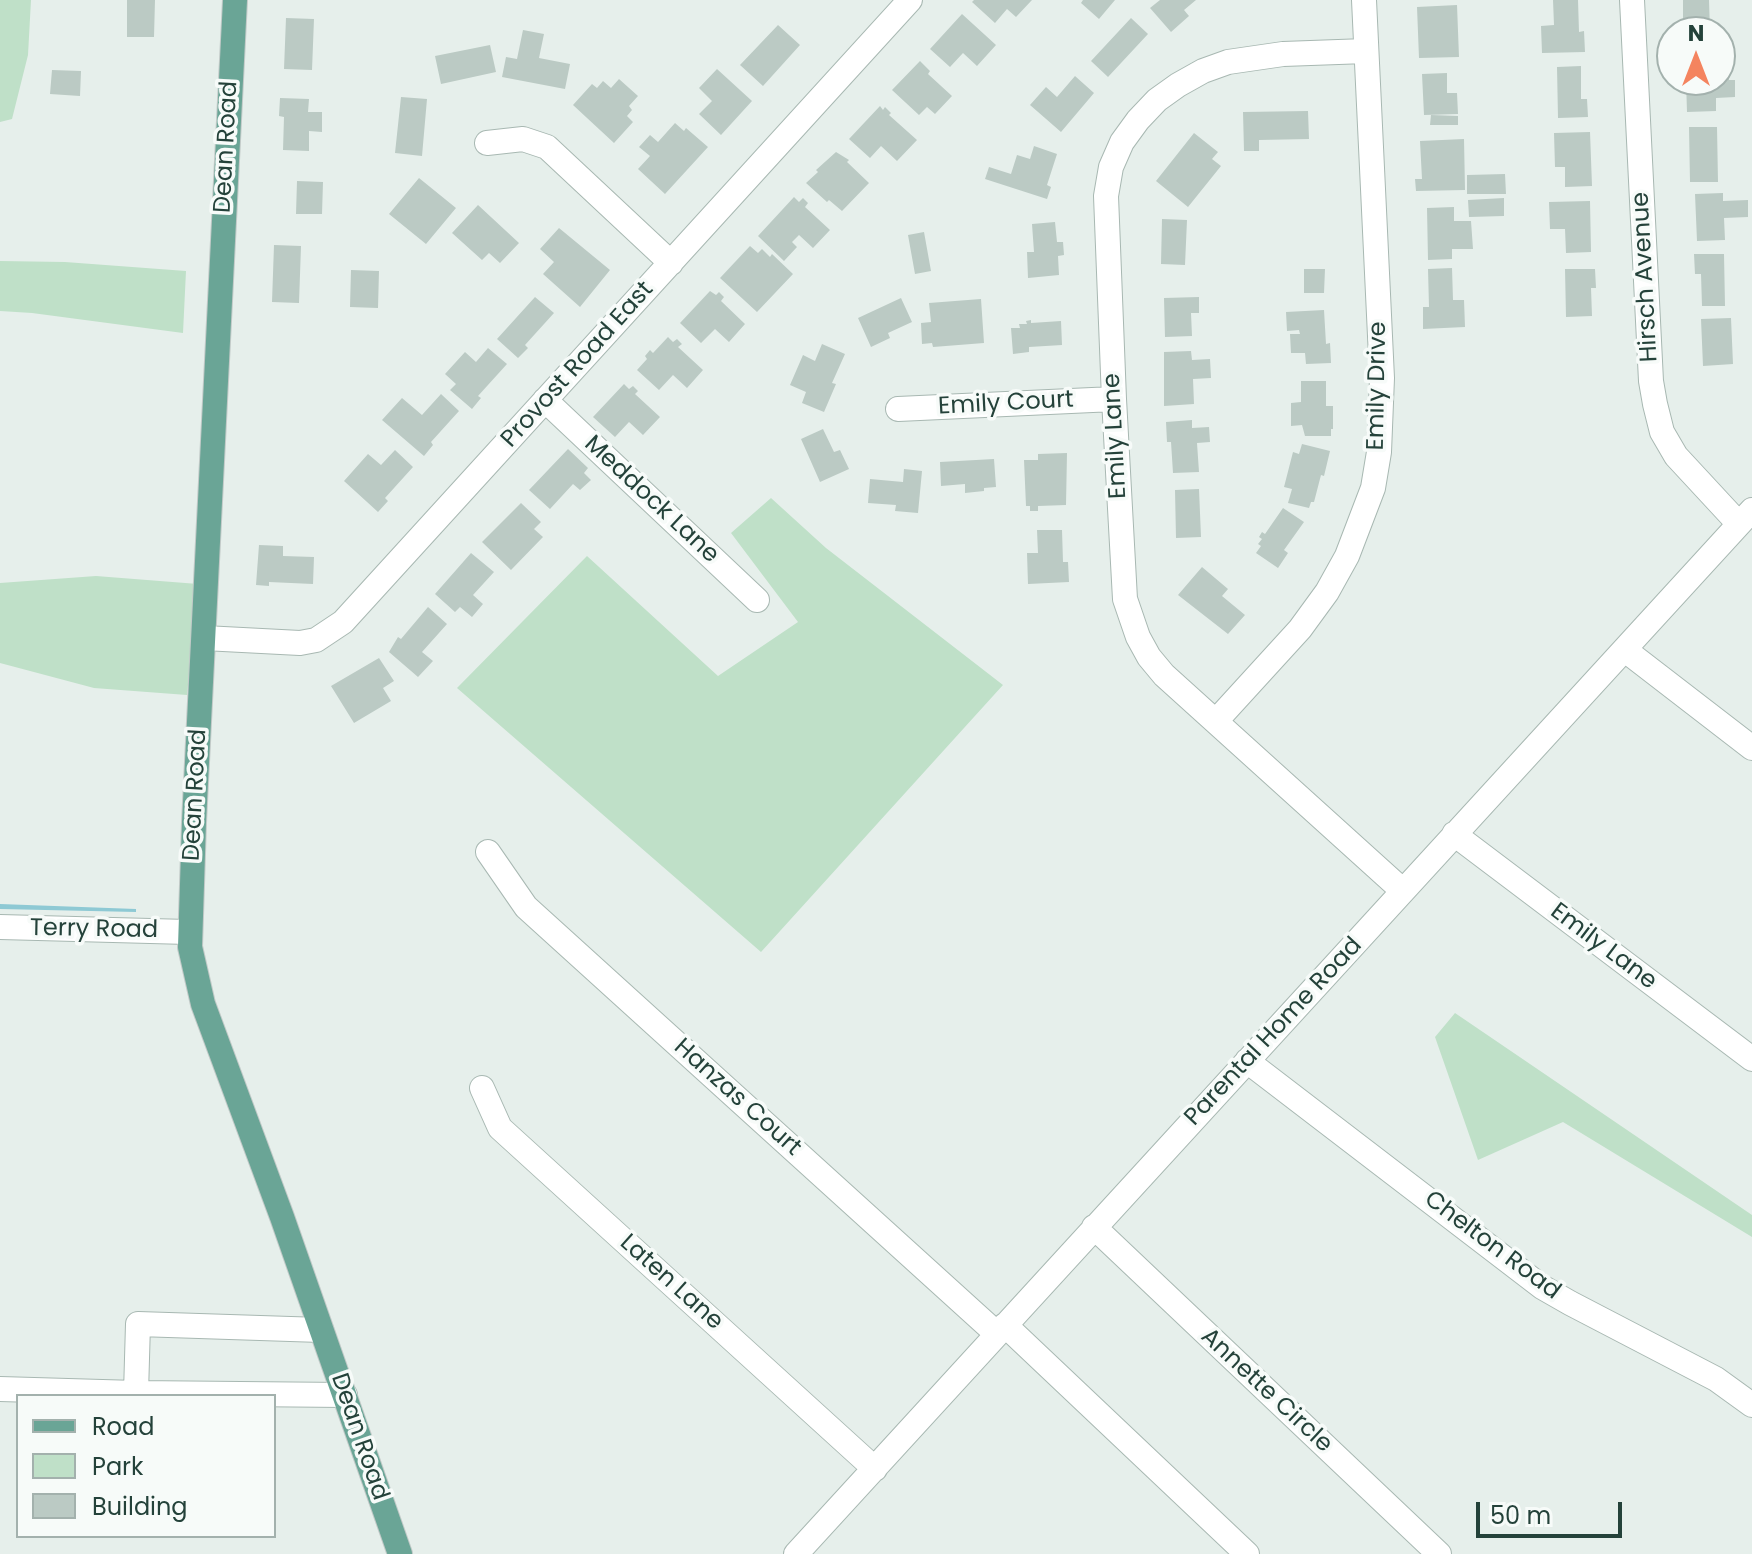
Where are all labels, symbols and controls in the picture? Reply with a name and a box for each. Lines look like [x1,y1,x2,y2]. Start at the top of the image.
north arrow [1656,16,1736,96]
text: N [1688,18,1704,49]
street label: Dean Road [209,80,245,214]
street label: Hirsch Avenue [1627,191,1665,363]
street label: Provost Road East [496,276,660,454]
street label: Emily Drive [1362,321,1394,451]
street label: Emily Lane [1098,373,1134,499]
street label: Emily Court [937,386,1075,422]
street label: Meddock Lane [578,430,724,570]
street label: Dean Road [178,728,214,862]
street label: Emily Lane [1544,898,1662,996]
street label: Terry Road [30,914,158,946]
street label: Parental Home Road [1179,932,1369,1132]
street label: Hanzas Court [667,1033,807,1163]
street label: Chelton Road [1418,1185,1566,1307]
street label: Laten Lane [614,1229,728,1337]
street label: Annette Circle [1194,1323,1338,1459]
street label: Dean Road [324,1370,394,1504]
legend [16,1394,276,1538]
text: Road [92,1410,154,1443]
text: Park [92,1450,143,1483]
scale bar [1480,1486,1626,1536]
text: Building [92,1490,188,1523]
text: 50 m [1490,1499,1551,1532]

